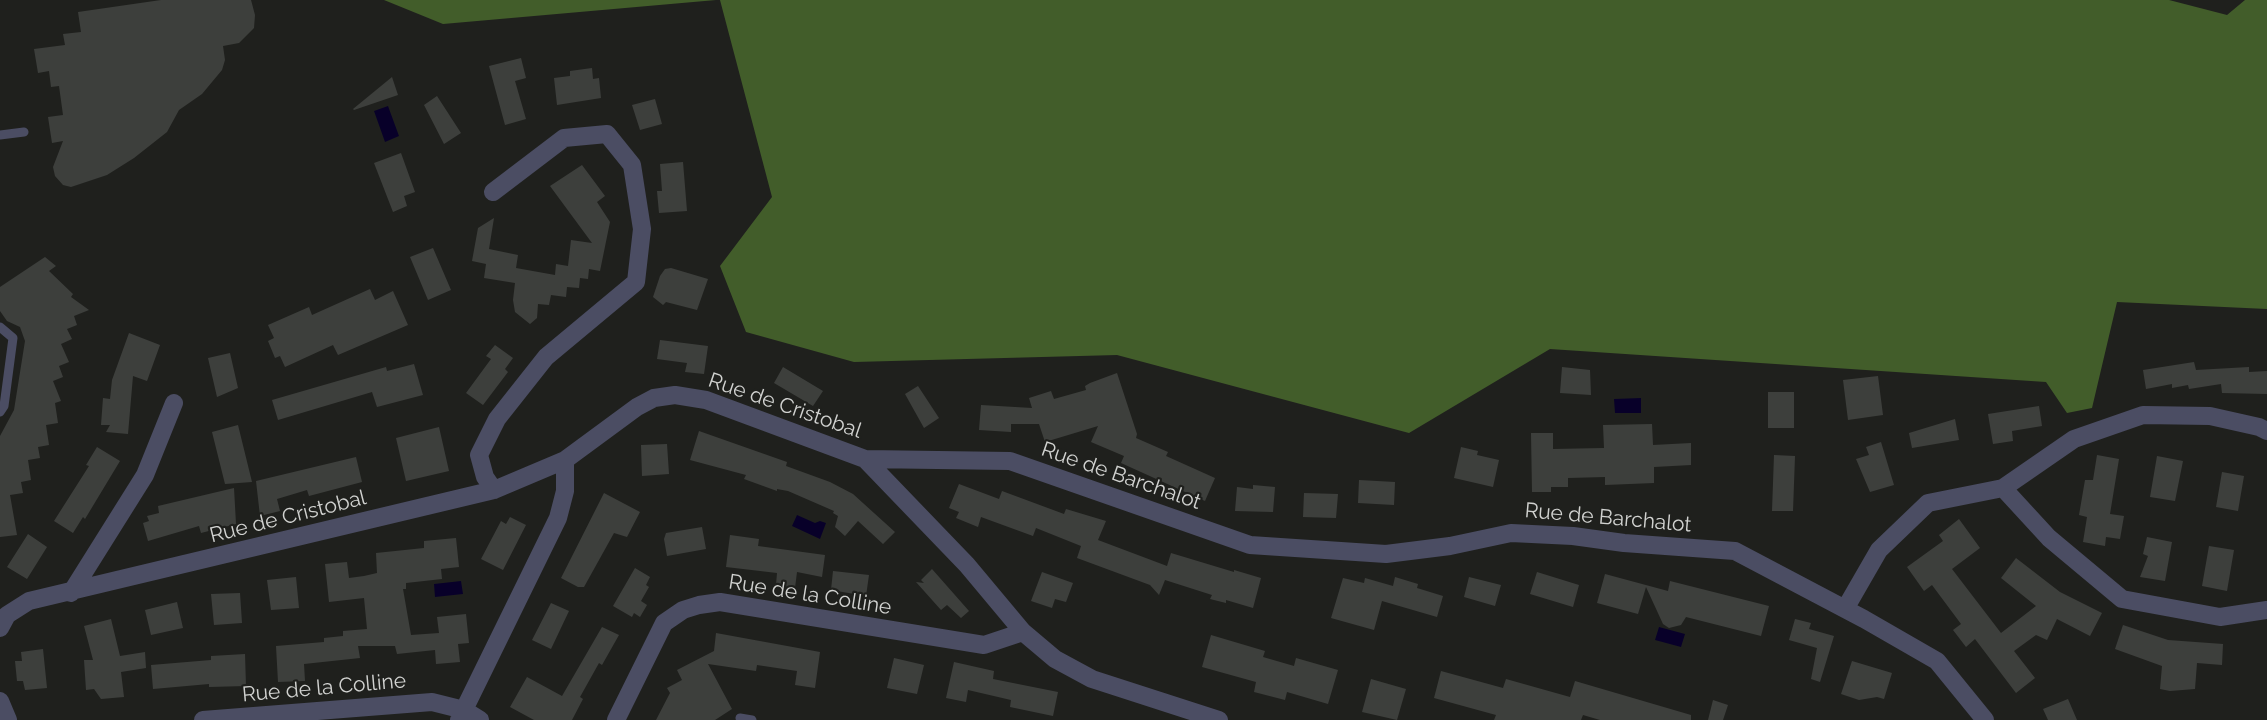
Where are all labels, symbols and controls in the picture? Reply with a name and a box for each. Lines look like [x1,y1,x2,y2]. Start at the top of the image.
street label: Rue de Cristobal [705,368,865,444]
street label: Rue de Barchalot [1038,437,1204,515]
street label: Rue de Cristobal [207,485,369,549]
street label: Rue de Barchalot [1524,498,1692,538]
street label: Rue de la Colline [727,570,893,620]
street label: Rue de la Colline [241,668,407,708]

